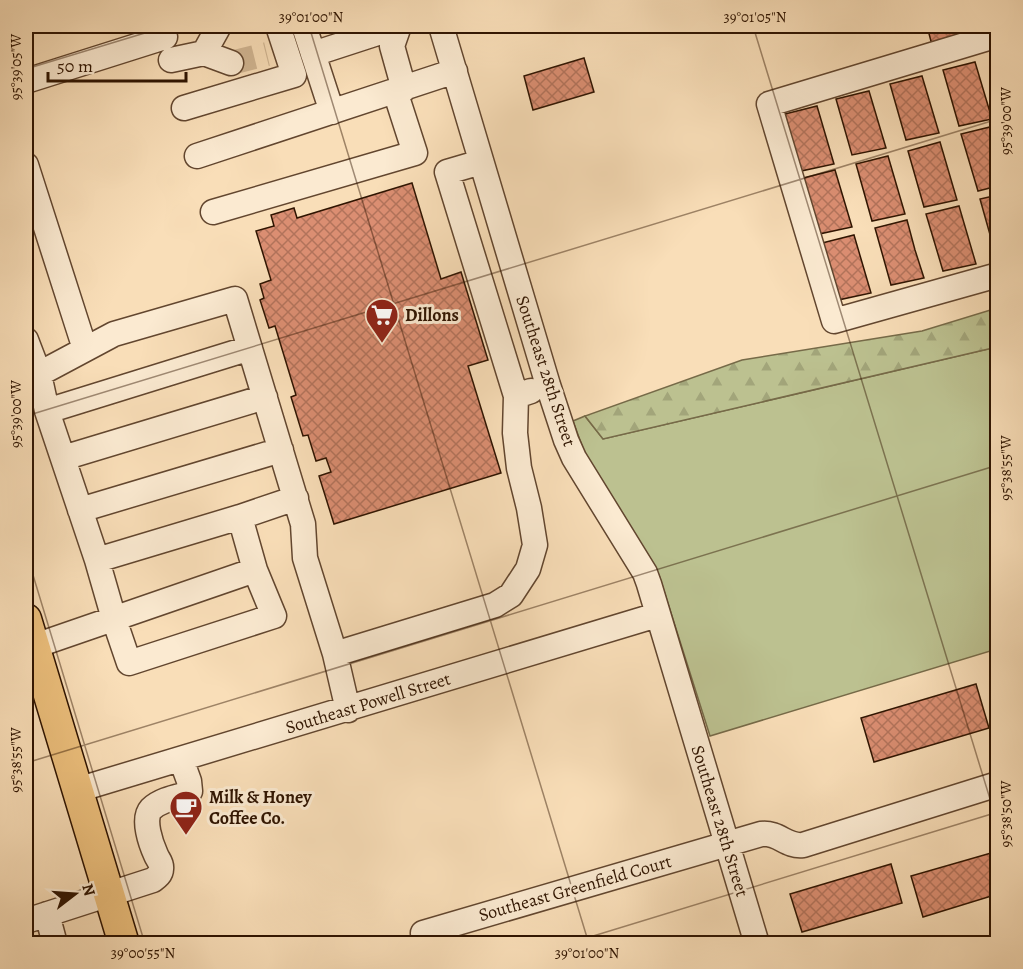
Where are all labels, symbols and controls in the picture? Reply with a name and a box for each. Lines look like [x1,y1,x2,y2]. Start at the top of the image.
text: 39°01'00"N [279,7,344,27]
text: 39°01'05"N [723,7,787,27]
text: 95°39'05"W [6,34,26,100]
scale bar [48,45,186,83]
text: 50 m [57,54,93,78]
text: 95°39'00"W [996,87,1016,155]
street label: Southeast 28th Street [510,292,582,450]
supermarket icon: Dillons [364,297,400,344]
place label: Dillons [405,303,459,327]
text: 95°39'00"W [6,380,26,448]
text: 95°38'55"W [996,435,1016,501]
street label: Southeast Powell Street [282,666,454,740]
text: 95°38'55"W [6,727,26,793]
street label: Southeast 28th Street [686,742,754,900]
text: 95°38'50"W [996,781,1016,847]
place label: Milk & Honey Coffee Co. [209,785,312,830]
cafe icon: Milk & Honey Coffee Co. [168,789,204,836]
street label: Southeast Greenfield Court [476,849,674,927]
north arrow [45,864,105,924]
text: N [76,881,101,899]
text: 39°00'55"N [111,943,175,963]
text: 39°01'00"N [555,943,620,963]

